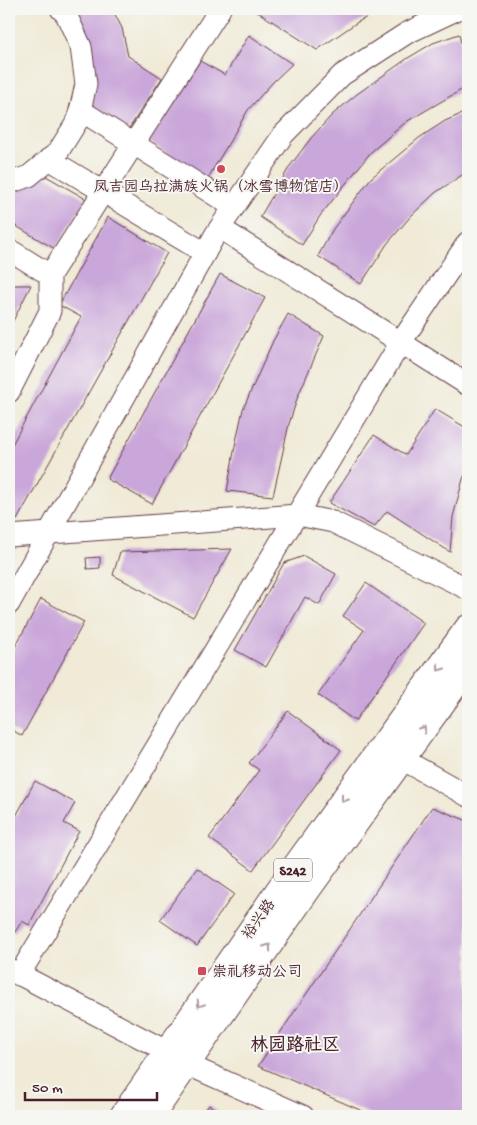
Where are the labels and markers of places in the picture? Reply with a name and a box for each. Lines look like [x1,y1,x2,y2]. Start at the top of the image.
marker: 凤吉园乌拉满族火锅（冰雪博物馆店） [215,163,227,175]
place label: 凤吉园乌拉满族火锅（冰雪博物馆店） [93,178,349,197]
place label: 崇礼移动公司 [212,964,302,982]
marker: 崇礼移动公司 [196,965,208,977]

